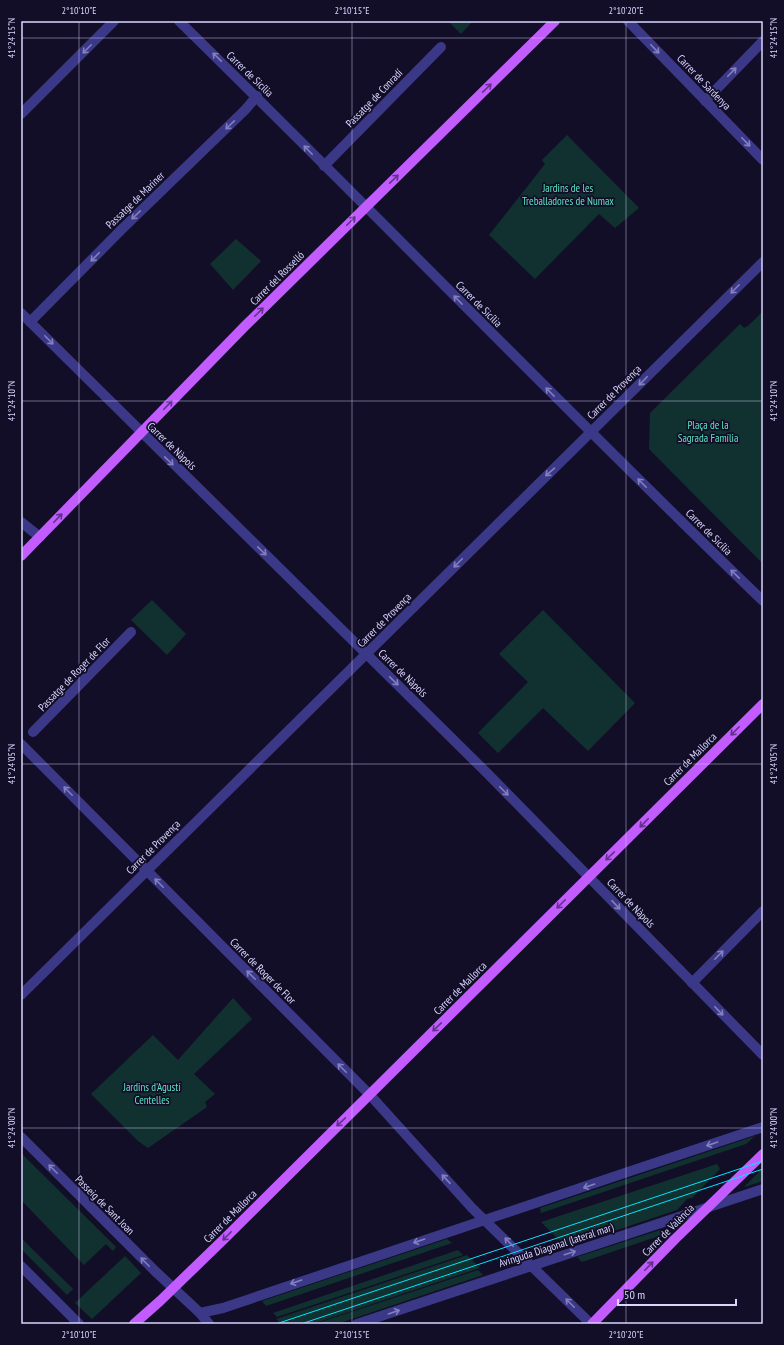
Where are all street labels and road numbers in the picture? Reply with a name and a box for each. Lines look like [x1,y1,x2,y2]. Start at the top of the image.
street label: Carrer de Sicília [224,48,276,100]
street label: Carrer de Sardenya [674,51,734,113]
street label: Passatge de Conradí [343,65,406,130]
street label: Passatge de Mariner [103,168,167,232]
street label: Carrer del Rosselló [247,248,307,308]
street label: Carrer de Sicília [453,278,505,330]
street label: Carrer de Provença [584,362,644,422]
street label: Carrer de Nàpols [144,419,200,473]
street label: Carrer de Sicília [683,506,735,558]
street label: Carrer de Provença [354,590,414,650]
street label: Passatge de Roger de Flor [35,634,113,714]
street label: Carrer de Nàpols [375,646,431,700]
street label: Carrer de Mallorca [660,729,720,789]
street label: Carrer de Provença [123,817,183,877]
street label: Carrer de Nàpols [604,875,658,931]
street label: Carrer de Roger de Flor [227,935,299,1007]
street label: Carrer de Mallorca [430,958,490,1018]
street label: Passeig de Sant Joan [72,1172,138,1238]
street label: Carrer de Mallorca [200,1186,260,1246]
street label: Carrer de València [639,1201,697,1259]
street label: Avinguda Diagonal (lateral mar) [497,1220,616,1270]

